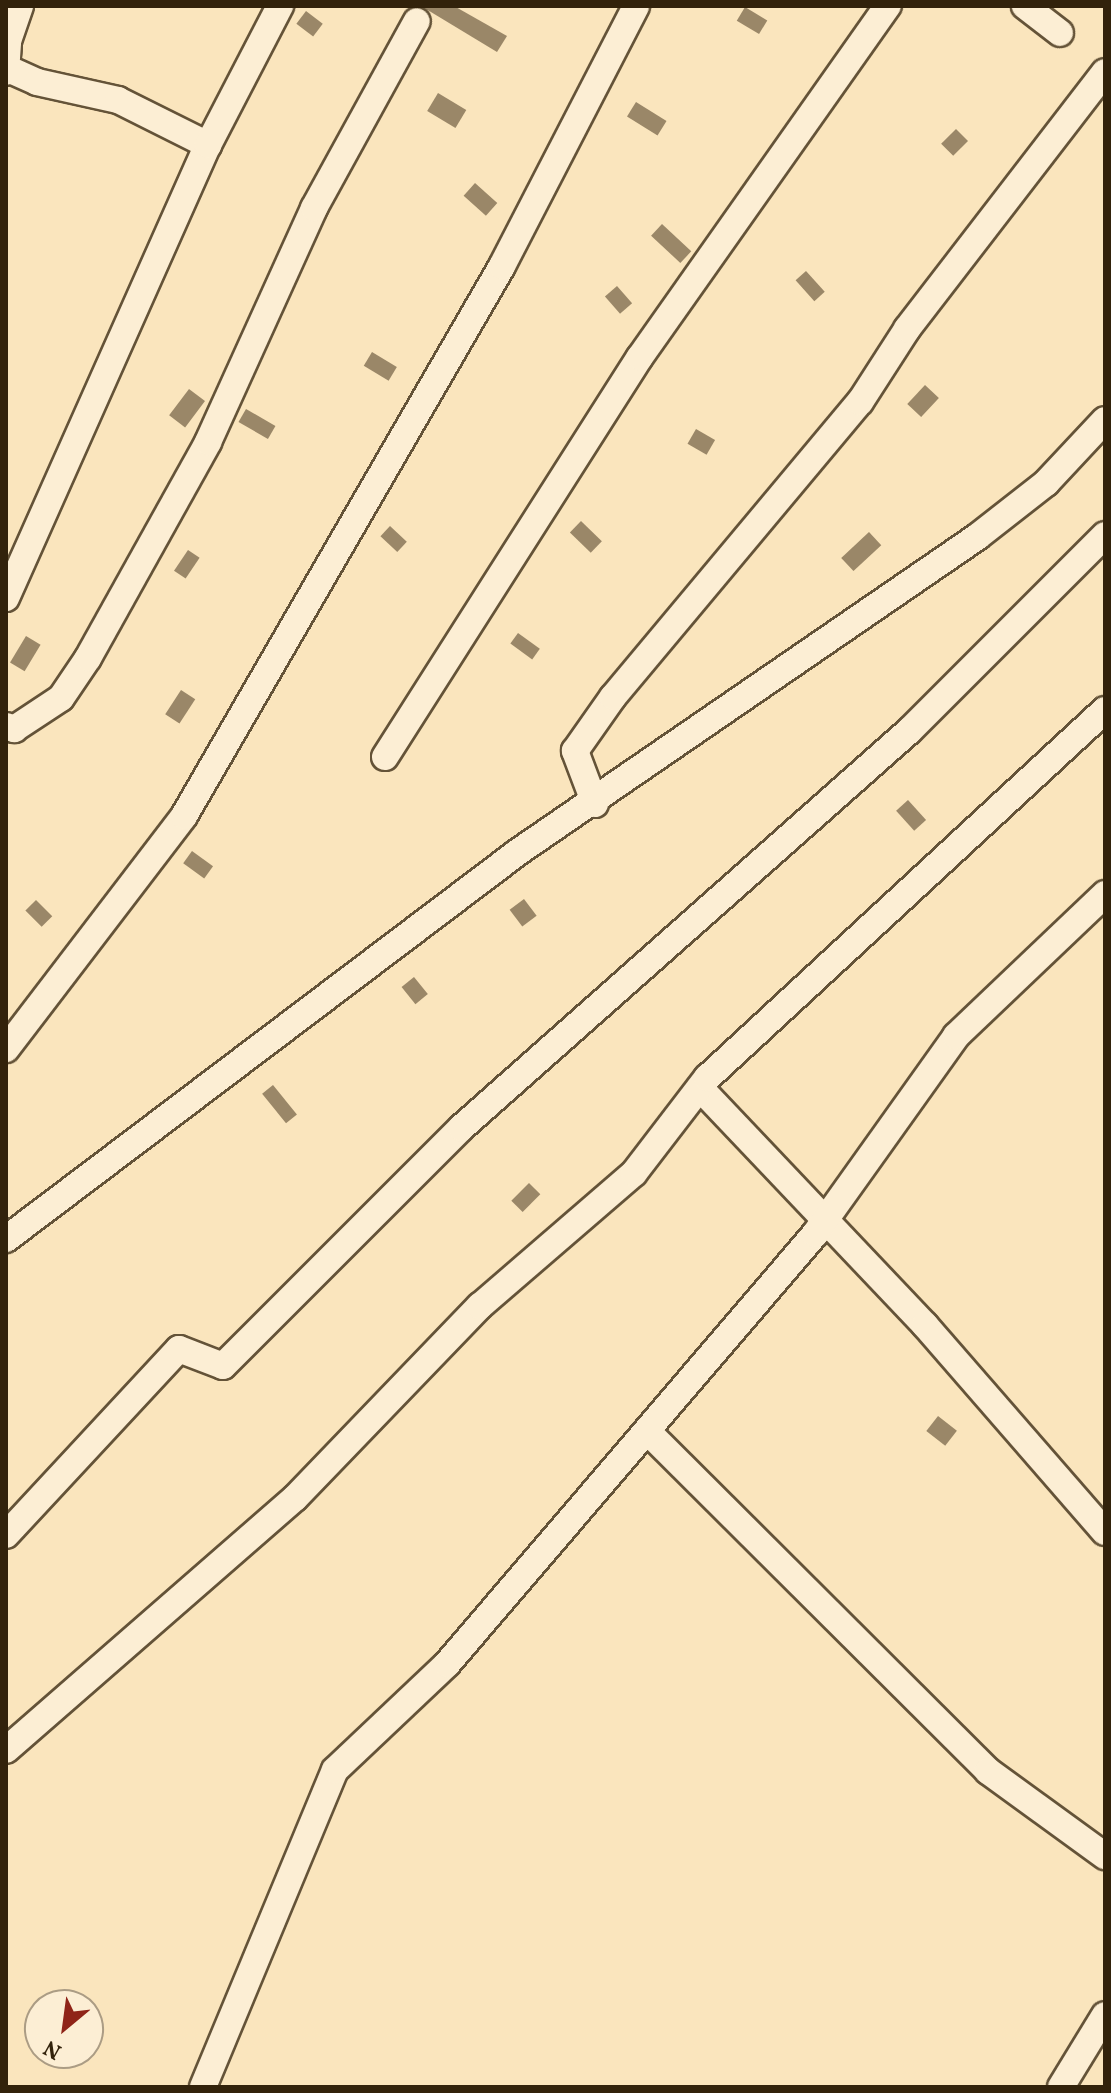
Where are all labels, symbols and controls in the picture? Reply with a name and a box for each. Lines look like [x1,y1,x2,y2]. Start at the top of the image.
north arrow [24,1989,104,2069]
text: N [39,2031,68,2066]

